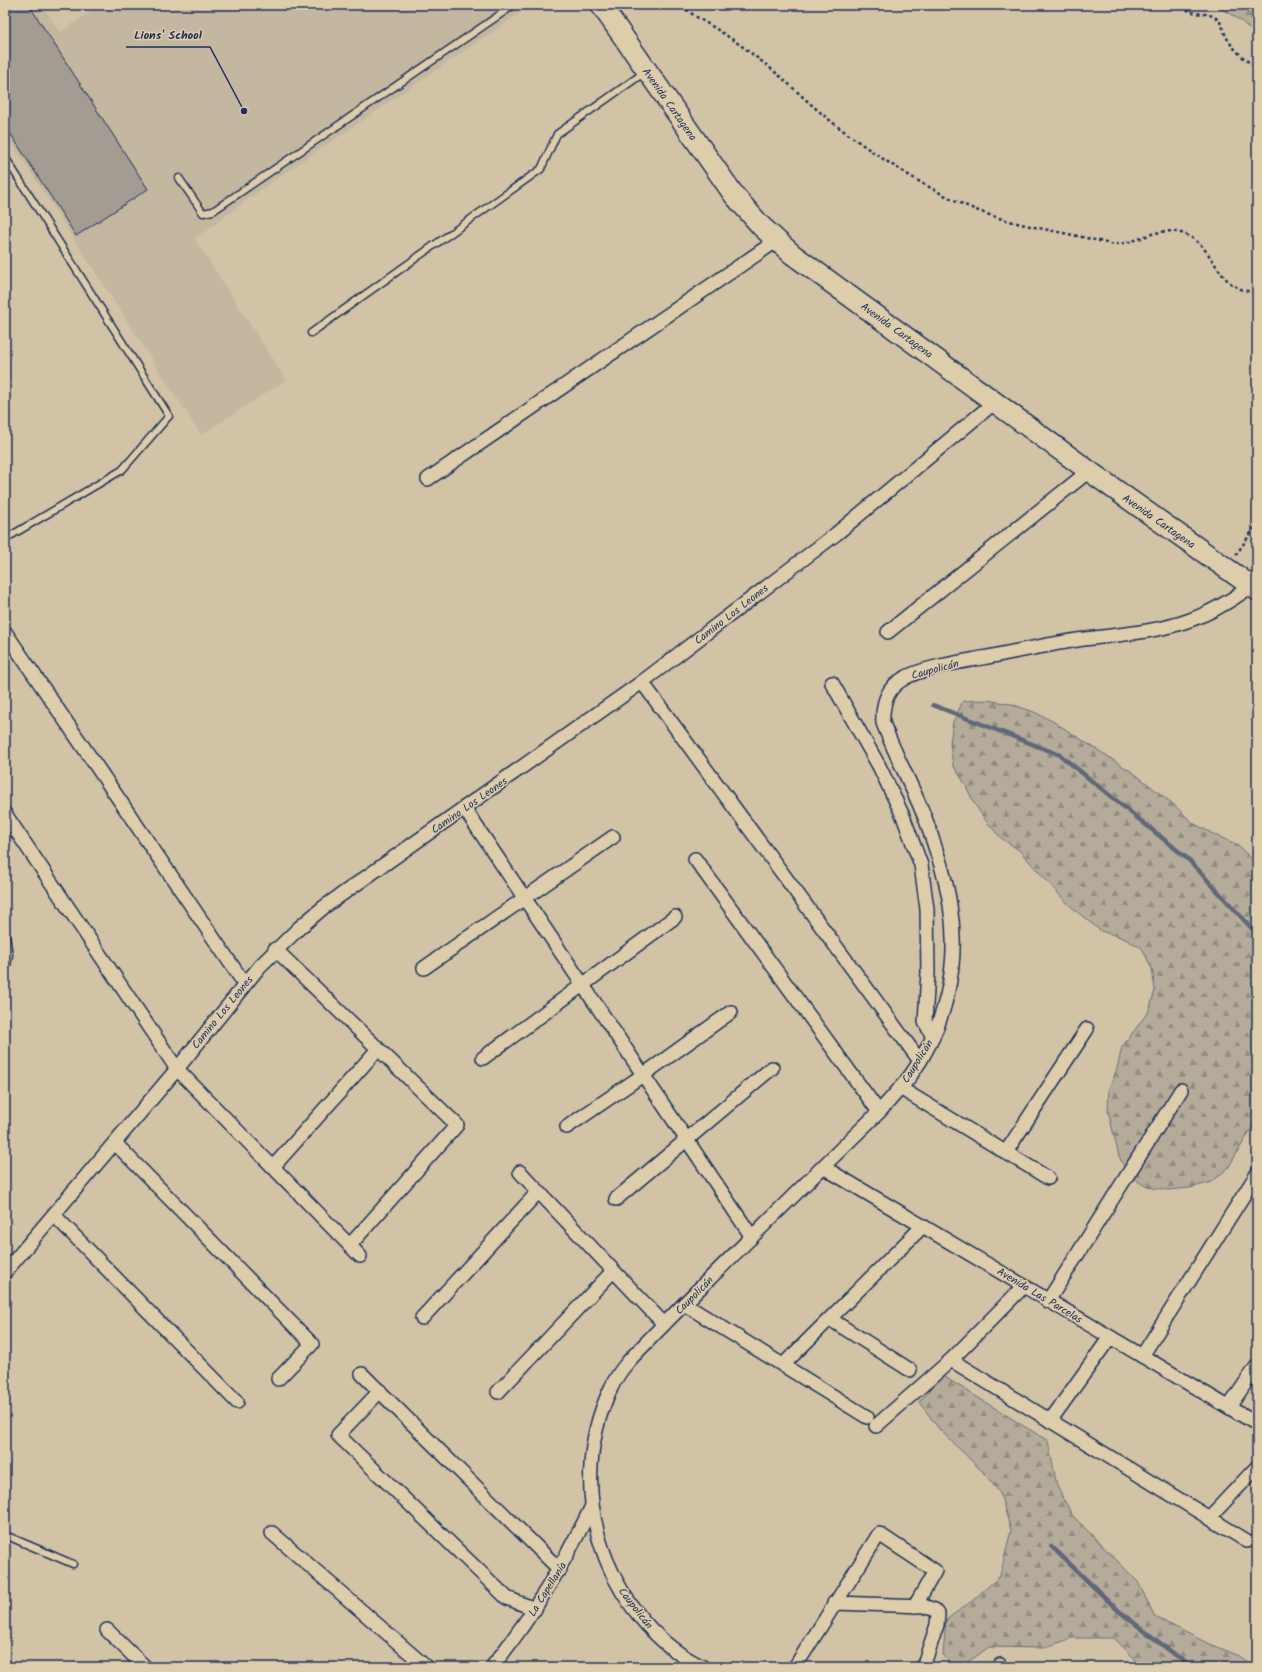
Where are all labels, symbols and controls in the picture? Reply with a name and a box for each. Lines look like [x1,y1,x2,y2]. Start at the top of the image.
callout: Lions' School [126,23,210,47]
text: Lions' School [134,26,203,45]
street label: Avenida Cartagena [637,64,701,145]
street label: Avenida Cartagena [856,298,936,363]
street label: Avenida Cartagena [1118,490,1199,554]
street label: Camino Los Leones [691,580,773,650]
street label: Caupolicán [909,655,961,685]
street label: Camino Los Leones [428,772,512,839]
street label: Camino Los Leones [187,972,258,1053]
street label: Caupolicán [897,1036,938,1087]
street label: Avenida Las Parcelas [993,1263,1086,1329]
street label: Caupolicán [671,1272,718,1319]
street label: La Capellanía [524,1559,572,1620]
street label: Caupolicán [613,1584,657,1633]

